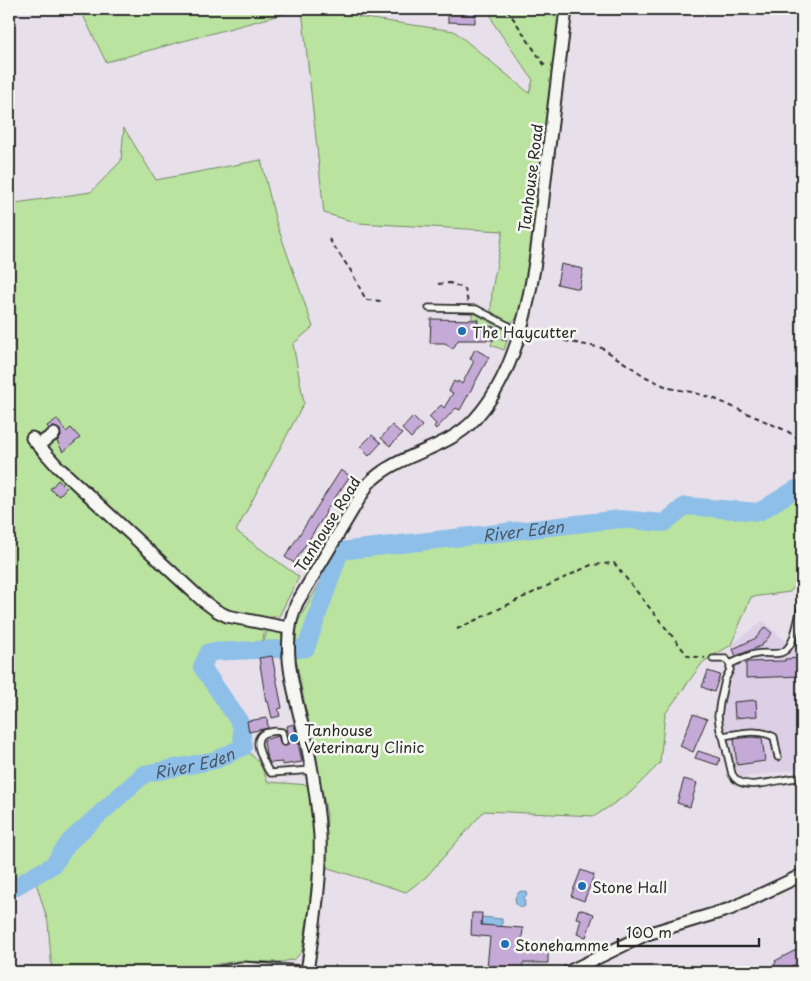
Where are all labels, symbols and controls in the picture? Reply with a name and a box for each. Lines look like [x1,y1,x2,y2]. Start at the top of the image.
street label: Tanhouse Road [512,122,548,234]
place label: The Haycutter [472,320,576,343]
marker: The Haycutter [456,325,468,337]
street label: Tanhouse Road [288,472,366,576]
water label: River Eden [481,513,566,547]
place label: Tanhouse Veterinary Clinic [304,718,424,758]
marker: Tanhouse Veterinary Clinic [288,732,300,744]
water label: River Eden [152,741,239,784]
place label: Stone Hall [592,875,667,898]
marker: Stone Hall [576,880,588,892]
scale bar [618,916,760,948]
text: 100 m [626,920,672,943]
place label: Stonehamme [515,933,609,956]
marker: Stonehamme [499,938,511,950]

